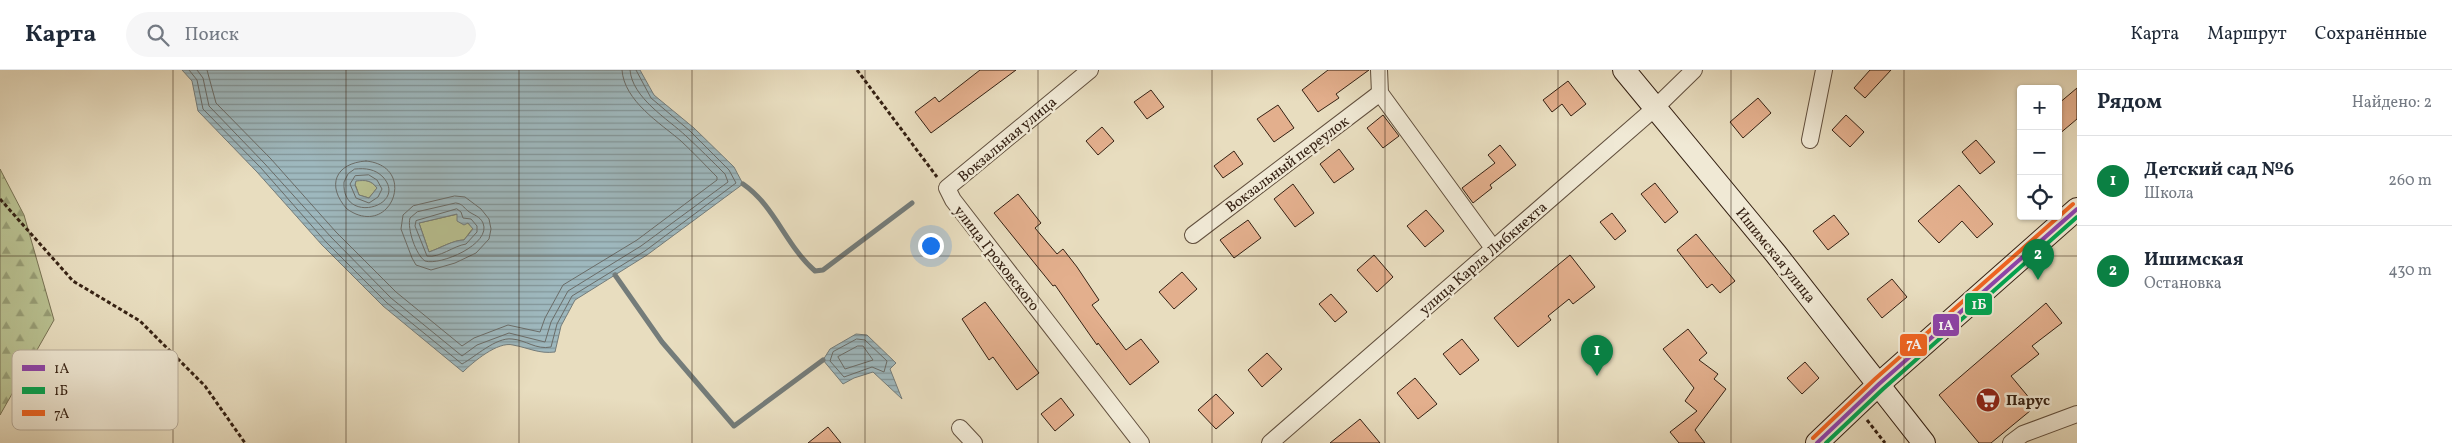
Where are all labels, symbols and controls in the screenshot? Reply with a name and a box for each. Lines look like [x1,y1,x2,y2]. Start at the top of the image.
search box [126,12,476,57]
text: Карта [25,18,96,52]
icon: search [144,21,172,49]
text: Поиск [184,22,239,48]
text: Карта [2130,22,2179,47]
text: Маршрут [2207,22,2287,47]
text: Сохранённые [2315,22,2427,47]
map controls [2017,85,2062,220]
button: + [2017,85,2062,130]
text: Рядом [2097,88,2162,117]
street label: Вокзальная улица [954,92,1062,188]
text: Найдено: 2 [2352,92,2432,114]
street label: Вокзальный переулок [1222,112,1354,219]
button: − [2017,130,2062,175]
text: Детский сад №6 [2144,157,2294,183]
text: 1 [2110,170,2116,192]
text: 260 m [2388,170,2432,192]
button: locate [2017,175,2062,220]
text: Школа [2144,183,2194,205]
street label: улица Карла Либкнехта [1415,198,1553,321]
street label: улица Гроховского [948,202,1044,316]
street label: Ишимская улица [1730,204,1820,308]
your location [918,233,944,259]
pin: 2 [2022,239,2054,280]
text: Ишимская [2144,247,2244,273]
text: 2 [2109,260,2117,282]
text: 430 m [2388,260,2432,282]
text: Остановка [2144,273,2222,295]
line badge: 1Б [1964,292,1993,316]
text: 1Б [1972,296,1986,315]
line badge: 1А [1932,313,1960,337]
text: 1А [1938,317,1954,336]
line badge: 7А [1899,333,1928,357]
pin: 1 [1581,335,1613,376]
text: 7А [1906,336,1922,355]
legend [12,350,178,430]
text: 1А [54,360,69,379]
text: 1Б [54,382,68,401]
supermarket icon: Парус [1975,387,2001,413]
place label: Парус [2006,391,2050,412]
text: 7А [54,405,69,424]

